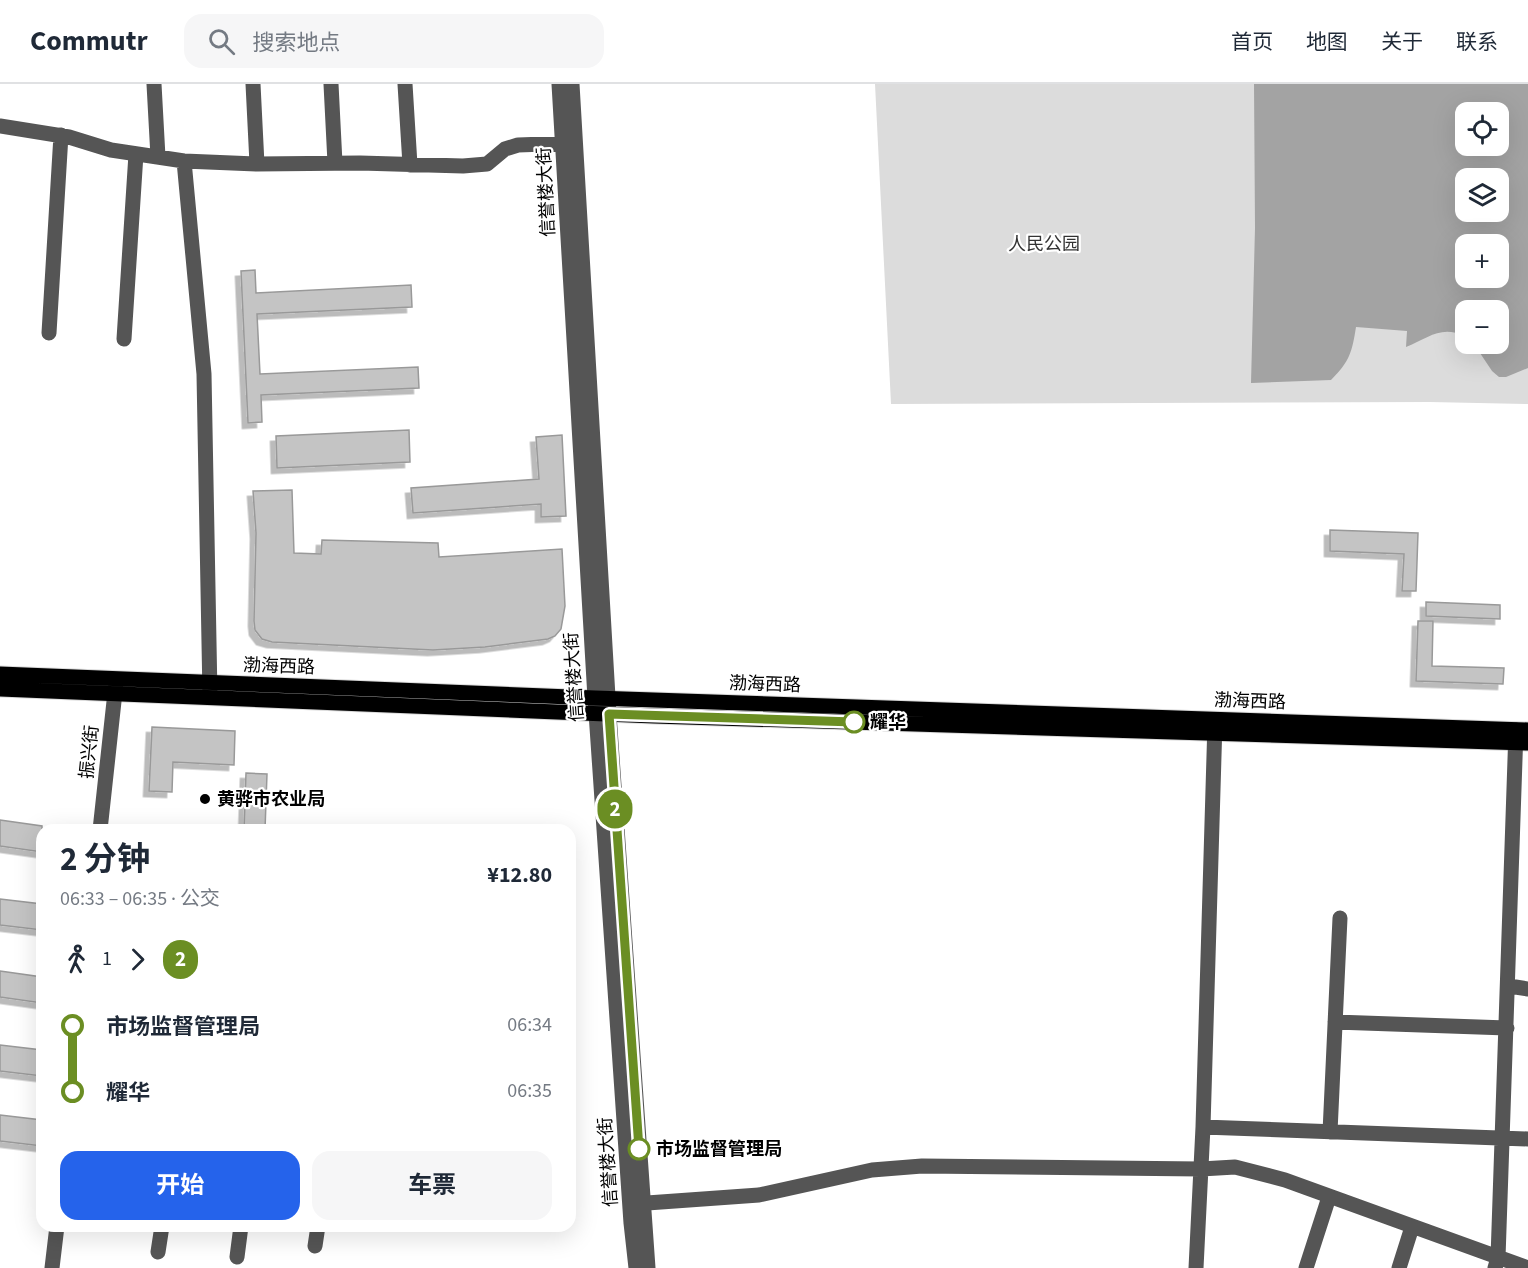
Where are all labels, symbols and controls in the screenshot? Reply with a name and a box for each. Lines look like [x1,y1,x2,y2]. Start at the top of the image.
search box [184,14,604,68]
text: Commutr [30,21,148,61]
icon: search [205,25,238,58]
text: 搜索地点 [253,27,341,59]
text: 首页 [1231,27,1273,57]
text: 地图 [1306,27,1348,57]
text: 关于 [1381,27,1423,57]
text: 联系 [1456,27,1498,57]
map controls [1455,102,1509,354]
button: locate [1455,102,1509,156]
street label: 信誉楼大街 [532,146,561,238]
button: layers [1455,168,1509,222]
park label: 人民公园 [1008,232,1080,257]
button: + [1455,234,1509,288]
button: − [1455,300,1509,354]
street label: 信誉楼大街 [559,631,590,723]
street label: 渤海西路 [243,653,315,680]
street label: 渤海西路 [729,671,801,698]
street label: 渤海西路 [1214,688,1286,715]
place label: 耀华 [870,710,906,735]
marker: 耀华 [843,711,865,733]
street label: 振兴街 [74,724,105,780]
place label: 黄骅市农业局 [217,787,325,812]
line badge: 2 [596,790,634,828]
marker: 黄骅市农业局 [198,792,212,806]
text: 2 [609,794,621,824]
text: 2 分钟 [60,836,150,883]
text: ¥12.80 [487,859,552,891]
text: 06:33 – 06:35 · 公交 [60,885,220,913]
icon: walk [60,943,93,976]
icon: forward [121,943,154,976]
text: 2 [175,944,186,974]
text: 1 [102,945,112,973]
text: 市场监督管理局 [106,1011,260,1043]
text: 06:34 [507,1011,552,1039]
text: 耀华 [106,1077,150,1109]
text: 06:35 [507,1077,552,1105]
street label: 信誉楼大街 [593,1116,624,1208]
place label: 市场监督管理局 [656,1137,782,1162]
marker: 市场监督管理局 [628,1138,650,1160]
button: 开始 [60,1151,300,1220]
button: 车票 [312,1151,552,1220]

